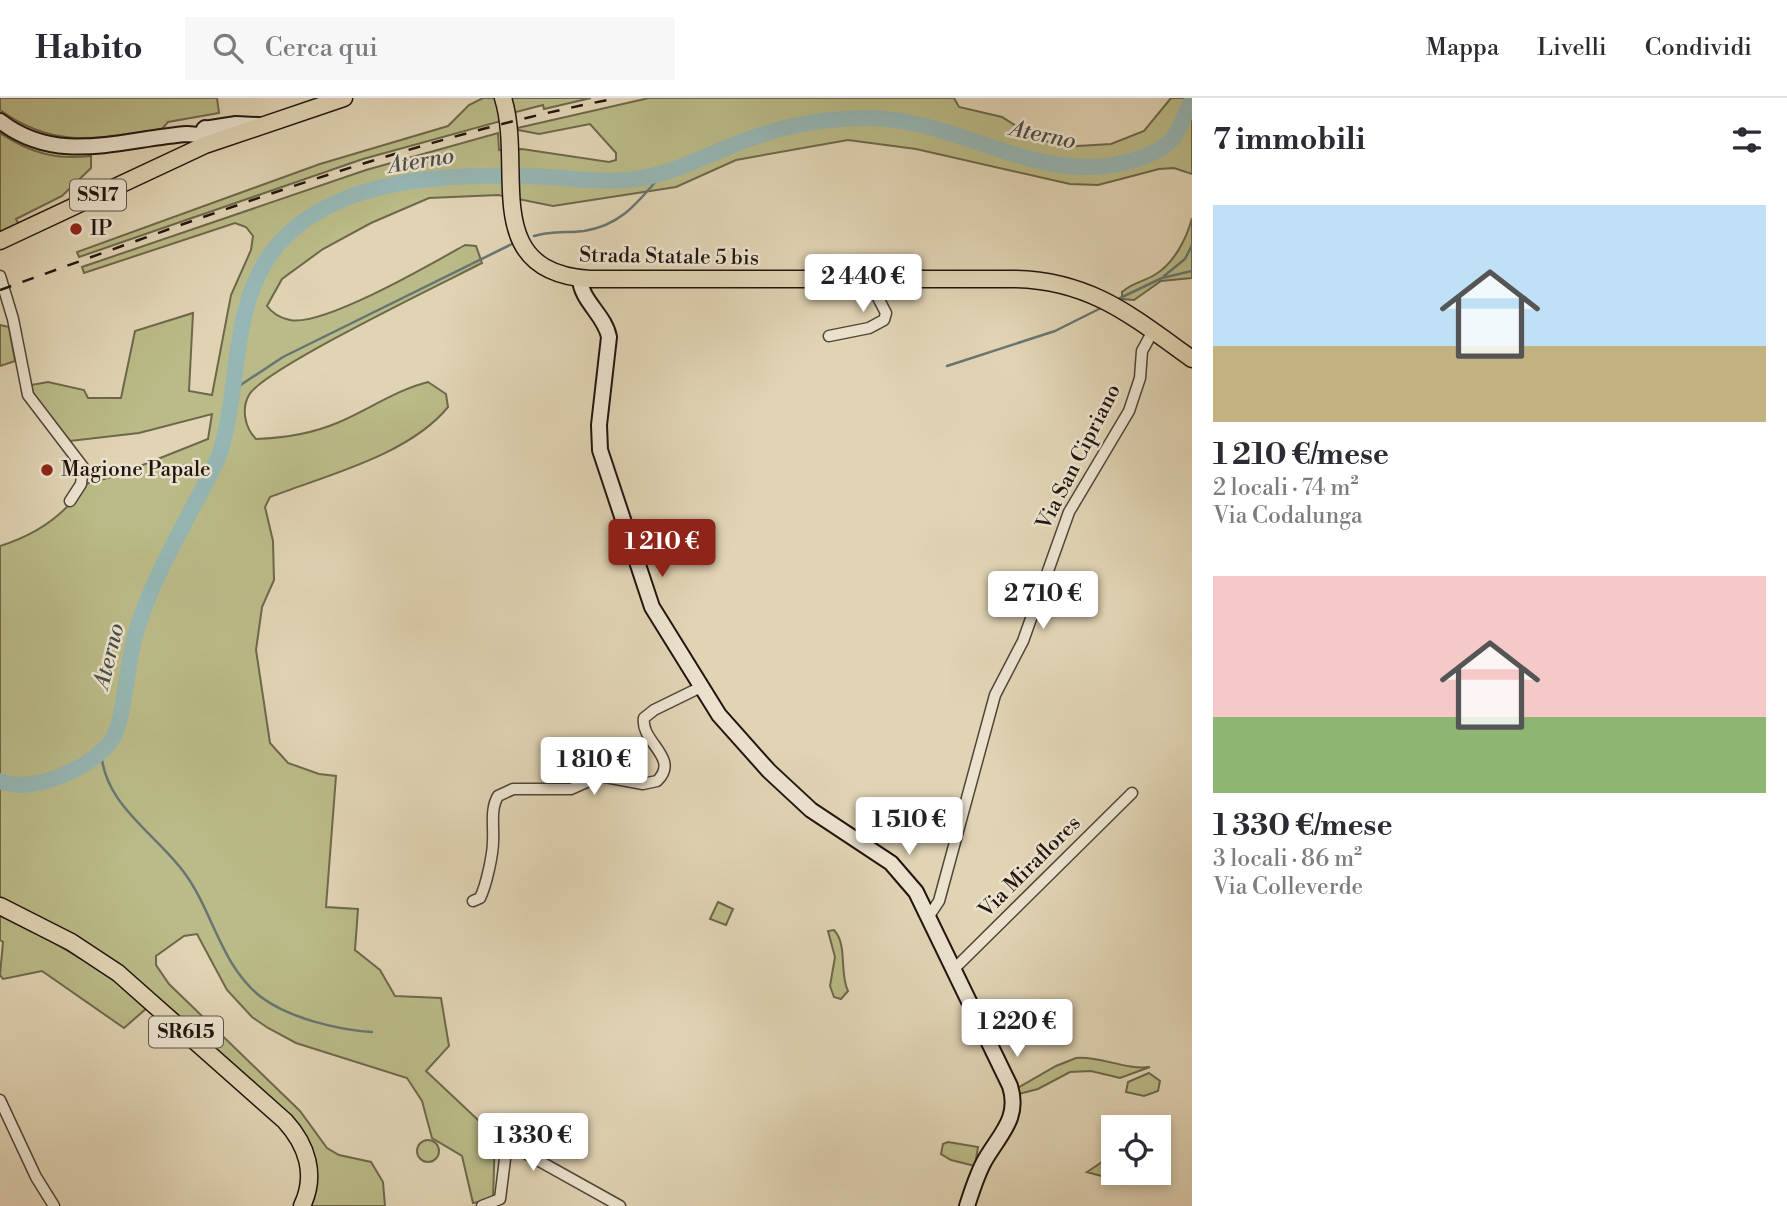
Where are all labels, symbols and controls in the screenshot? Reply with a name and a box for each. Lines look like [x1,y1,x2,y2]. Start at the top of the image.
search box [185,17,675,80]
text: Habito [35,28,143,69]
icon: search [209,29,247,67]
text: Cerca qui [265,32,378,64]
text: Mappa [1426,33,1499,63]
text: Livelli [1537,33,1607,63]
text: Condividi [1645,33,1752,63]
water label: Aterno [1005,114,1078,156]
text: 7 immobili [1213,121,1365,159]
icon: filters [1728,121,1766,159]
water label: Aterno [383,142,456,180]
road number: SS17 [70,180,126,211]
place label: IP [90,216,112,242]
marker: IP [68,221,84,237]
street label: Strada Statale 5 bis [579,242,759,272]
icon: home [1427,251,1553,377]
pin: 2 440 € [798,254,928,314]
text: 2 440 € [821,263,905,291]
street label: Via San Cipriano [1031,380,1127,535]
text: 1 210 €/mese [1213,436,1389,474]
place label: Magione Papale [61,457,211,483]
marker: Magione Papale [39,462,55,478]
text: 2 locali · 74 m² [1213,474,1358,502]
text: Via Codalunga [1213,502,1363,530]
pin: 1 210 € [597,519,727,579]
text: 1 210 € [624,528,700,556]
pin: 2 710 € [978,572,1108,631]
text: 2 710 € [1004,580,1082,608]
water label: Aterno [87,620,131,695]
icon: home [1427,622,1553,748]
pin: 1 810 € [529,738,659,797]
text: 1 810 € [557,746,631,774]
pin: 1 510 € [844,798,974,857]
text: 1 510 € [872,806,946,834]
text: 1 330 €/mese [1213,807,1393,845]
street label: Via Miraflores [973,810,1087,924]
text: 3 locali · 86 m² [1213,845,1362,873]
text: Via Colleverde [1213,873,1363,901]
pin: 1 220 € [952,1000,1082,1059]
text: 1 220 € [978,1008,1056,1036]
road number: SR615 [149,1016,223,1048]
pin: 1 330 € [468,1114,598,1173]
map controls [1101,1115,1171,1185]
button: locate [1101,1115,1171,1185]
text: 1 330 € [494,1122,572,1150]

